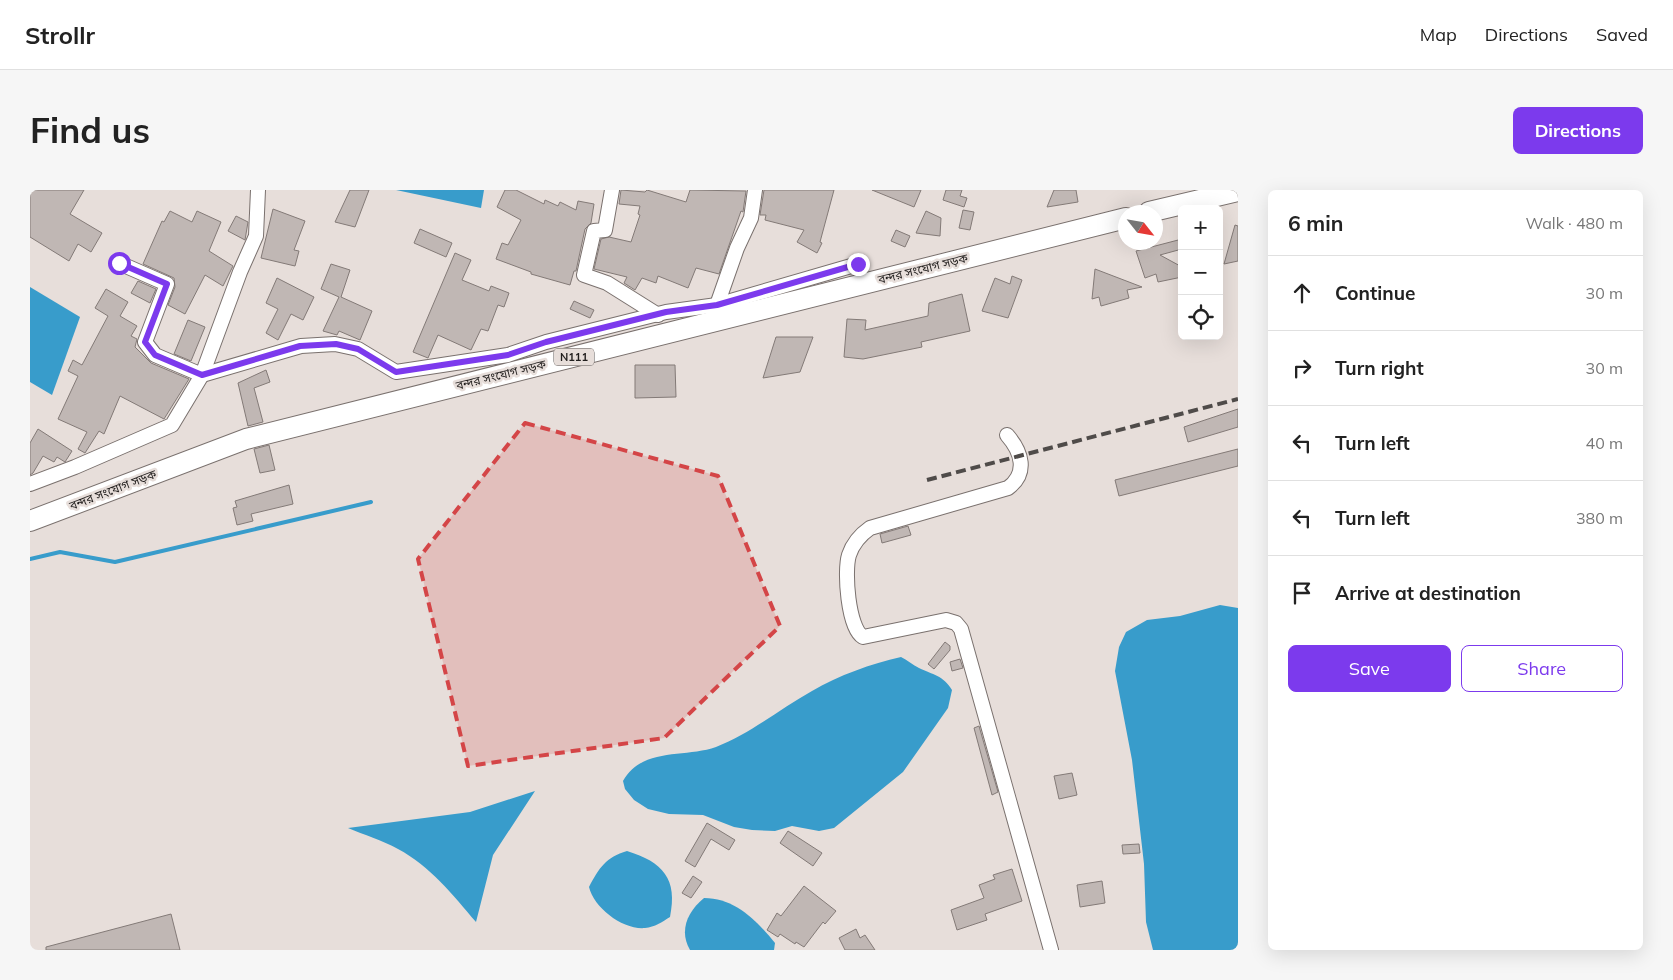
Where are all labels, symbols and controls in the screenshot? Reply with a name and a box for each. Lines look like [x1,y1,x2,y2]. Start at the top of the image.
text: Strollr [25,20,95,50]
text: Map [1420,23,1457,46]
text: Directions [1485,23,1568,46]
text: Saved [1596,23,1648,46]
button: Directions [1513,107,1643,154]
text: Find us [30,108,150,152]
north arrow [1118,205,1163,250]
map controls [1178,205,1223,340]
button: + [1178,205,1223,250]
text: 6 min [1288,210,1343,236]
text: Walk · 480 m [1525,213,1623,233]
street label: বন্দর সংযোগ সড়ক [875,250,970,287]
button: − [1178,250,1223,295]
route start [108,252,131,275]
route end [847,253,870,276]
icon: ahead [1288,279,1316,307]
text: Continue [1335,281,1415,305]
text: 30 m [1586,283,1623,303]
button: locate [1178,295,1223,340]
road number: N111 [554,348,594,366]
icon: right [1288,354,1316,382]
street label: বন্দর সংযোগ সড়ক [453,356,548,393]
text: Turn right [1335,356,1424,380]
text: 30 m [1586,358,1623,378]
icon: left [1288,429,1316,457]
text: Turn left [1335,431,1410,455]
text: 40 m [1586,433,1623,453]
street label: বন্দর সংযোগ সড়ক [66,466,159,513]
icon: left [1288,504,1316,532]
text: Turn left [1335,506,1410,530]
text: 380 m [1576,508,1623,528]
icon: arrive [1288,579,1316,607]
text: Arrive at destination [1335,581,1521,605]
button: Save [1288,645,1451,692]
button: Share [1461,645,1623,692]

